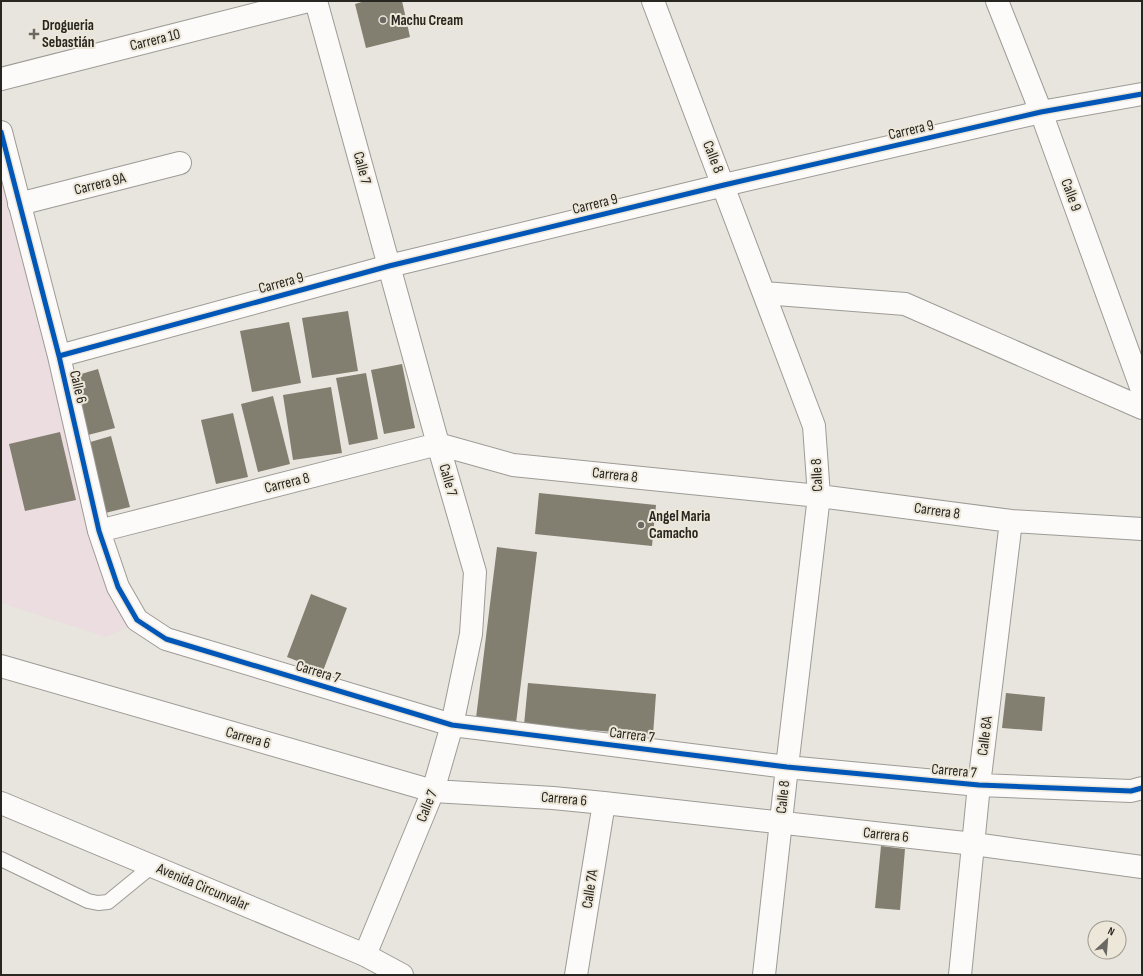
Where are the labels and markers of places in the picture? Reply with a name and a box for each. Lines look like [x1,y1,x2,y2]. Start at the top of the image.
place label: Machu Cream [391,11,463,30]
marker: Machu Cream [378,15,388,25]
place label: Drogueria Sebastián [42,16,94,52]
marker: Drogueria Sebastián [29,29,39,39]
place label: Angel Maria Camacho [648,507,710,543]
marker: Angel Maria Camacho [636,520,646,530]

